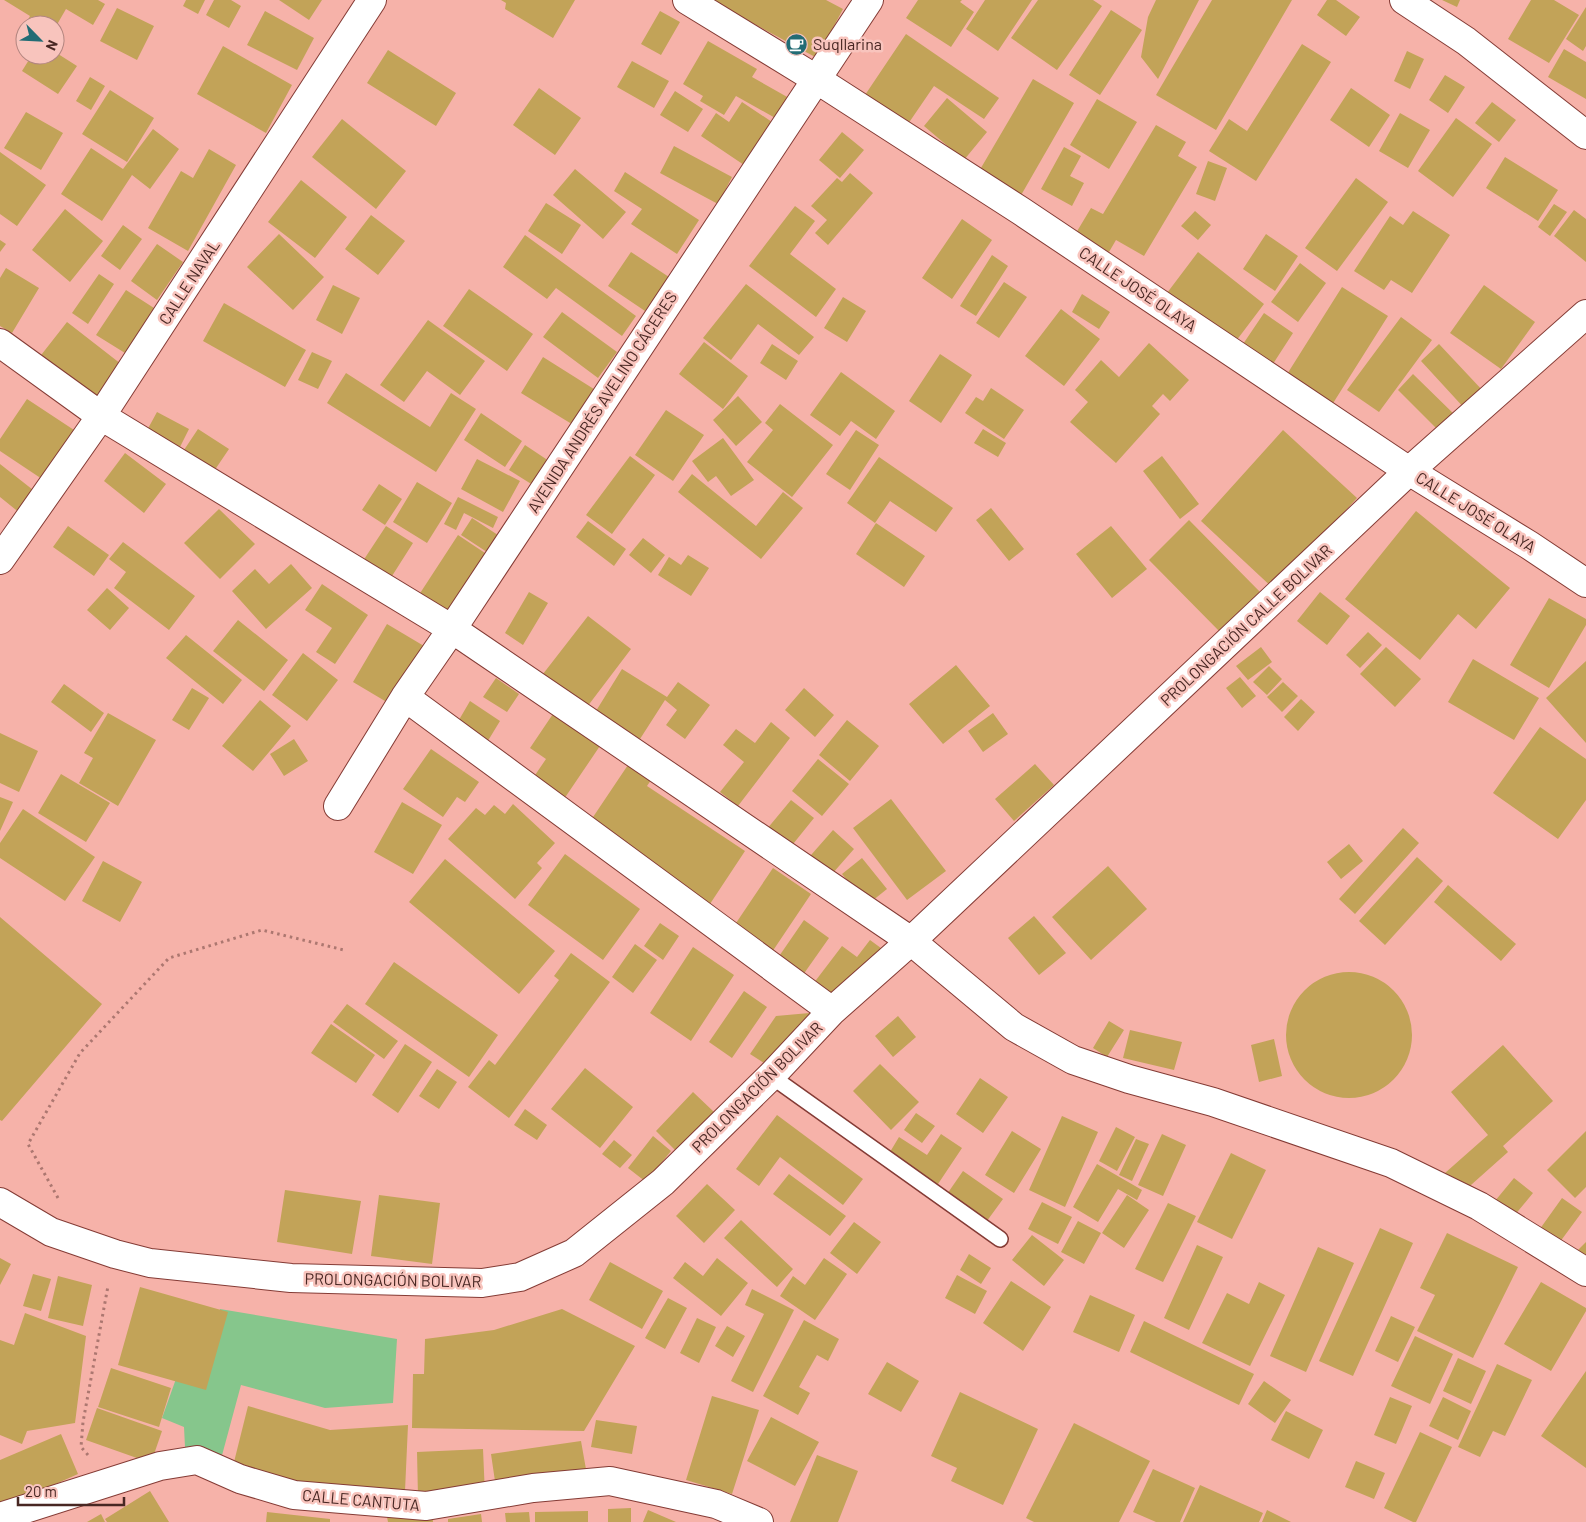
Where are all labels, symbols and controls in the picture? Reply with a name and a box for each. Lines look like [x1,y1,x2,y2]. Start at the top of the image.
north arrow [15,15,65,65]
cafe icon: Suqllarina [785,32,809,56]
place label: Suqllarina [813,34,882,53]
text: N [43,38,62,53]
street label: CALLE NAVAL [154,236,223,328]
street label: CALLE JOSÉ OLAYA [1076,242,1201,335]
street label: AVENIDA ANDRÉS AVELINO CÁCERES [523,288,680,516]
street label: CALLE JOSÉ OLAYA [1413,467,1540,556]
street label: PROLONGACIÓN CALLE BOLIVAR [1156,540,1335,709]
street label: PROLONGACIÓN BOLIVAR [687,1017,826,1156]
street label: PROLONGACIÓN BOLIVAR [304,1268,482,1291]
scale bar [18,1474,124,1506]
text: 20 m [25,1482,57,1500]
street label: CALLE CANTUTA [301,1485,421,1514]

